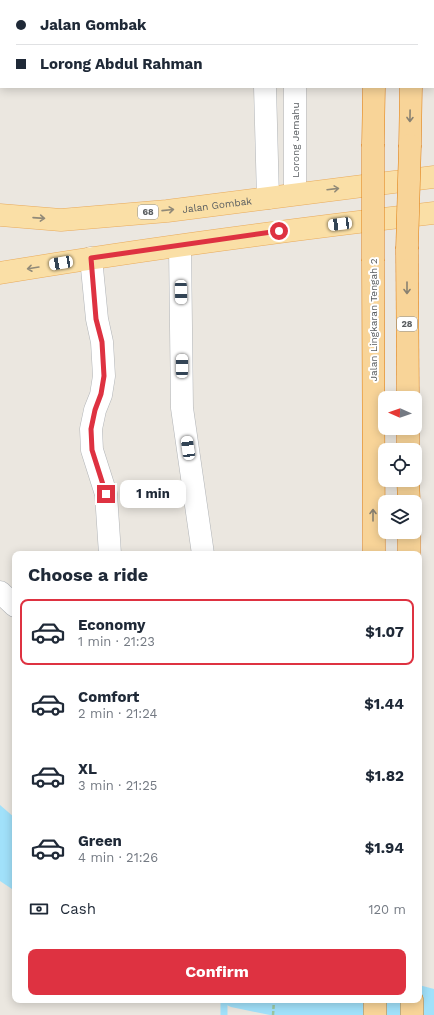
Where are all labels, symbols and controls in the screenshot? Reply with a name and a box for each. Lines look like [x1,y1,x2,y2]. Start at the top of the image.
text: Jalan Gombak [40,16,146,34]
text: Lorong Abdul Rahman [40,55,203,73]
street label: Lorong Jemahu [290,102,301,178]
one-way arrow [407,109,414,122]
one-way arrow [327,185,340,193]
street label: Jalan Gombak [182,195,253,215]
road number: 68 [138,205,158,219]
one-way arrow [161,207,174,214]
one-way arrow [32,214,45,222]
car [327,217,353,231]
route start [270,222,288,240]
car [48,255,74,271]
street label: Jalan Lingkaran Tengah 2 [368,258,379,382]
one-way arrow [27,264,40,272]
car [175,280,187,304]
one-way arrow [403,281,411,294]
road number: 28 [397,317,417,331]
car [176,354,188,378]
north arrow [378,391,422,435]
map controls [378,391,422,539]
car [180,435,196,461]
button: locate [378,443,422,487]
callout: 1 min [120,480,186,508]
route end [97,485,115,503]
text: 1 min [136,486,170,501]
button: layers [378,495,422,539]
one-way arrow [370,509,377,522]
text: Choose a ride [28,564,148,585]
icon: car [30,614,66,650]
text: Economy [78,616,145,634]
text: $1.07 [365,623,404,641]
text: 1 min · 21:23 [78,634,155,649]
icon: car [30,686,66,722]
text: Comfort [78,688,139,706]
text: $1.44 [364,695,404,713]
text: 2 min · 21:24 [78,706,157,721]
icon: car [30,758,66,794]
text: XL [78,760,97,778]
text: $1.82 [365,767,404,785]
text: 3 min · 21:25 [78,778,157,793]
icon: car [30,830,66,866]
text: Green [78,832,122,850]
text: $1.94 [365,839,404,857]
text: 4 min · 21:26 [78,850,158,865]
icon: cash [28,898,50,920]
text: Cash [60,900,96,918]
text: 120 m [368,902,406,917]
button: Confirm [28,949,406,995]

